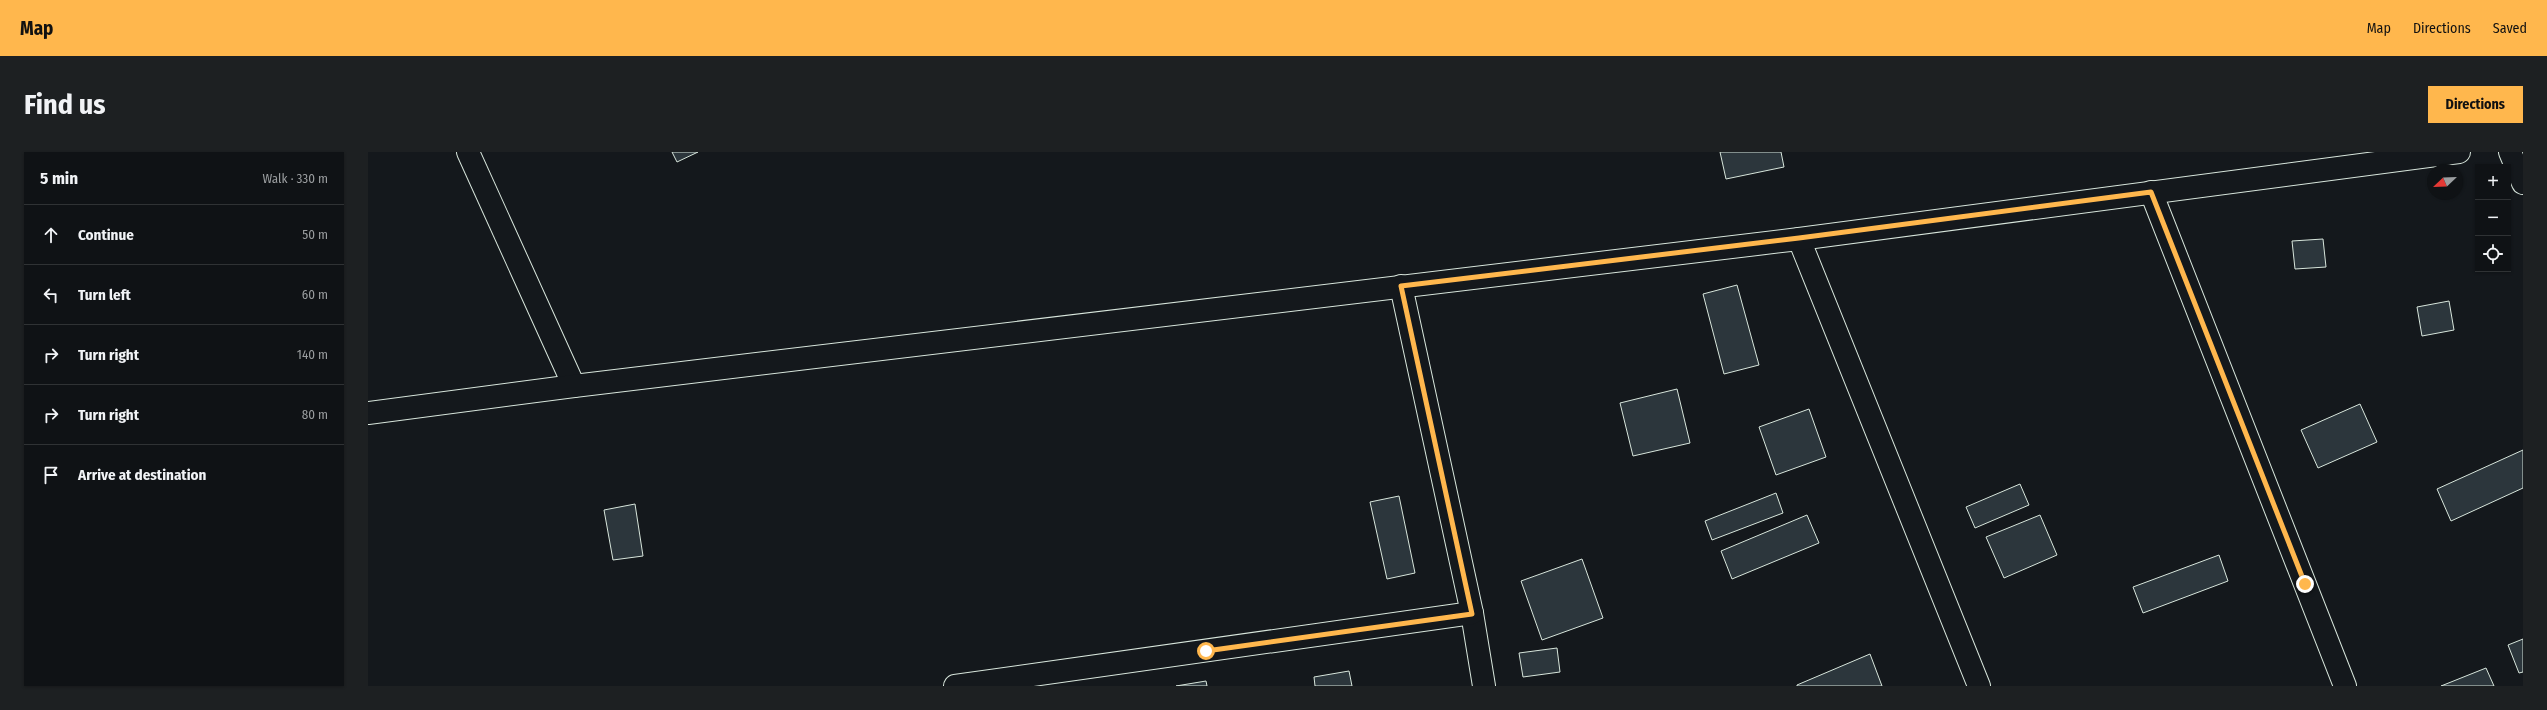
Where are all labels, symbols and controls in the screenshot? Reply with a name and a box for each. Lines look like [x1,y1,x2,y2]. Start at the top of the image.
text: Map [20,17,53,40]
text: Map [2367,20,2391,37]
text: Directions [2413,20,2471,37]
text: Saved [2493,20,2527,37]
button: Directions [2428,86,2523,123]
text: Find us [24,88,106,121]
north arrow [2427,164,2463,200]
map controls [2475,164,2511,272]
button: + [2475,164,2511,200]
text: 5 min [40,168,78,189]
text: Walk · 330 m [263,171,328,186]
button: − [2475,200,2511,236]
icon: ahead [40,224,62,246]
text: Continue [78,226,134,244]
text: 50 m [302,227,328,242]
button: locate [2475,236,2511,272]
icon: left [40,284,62,306]
text: Turn left [78,286,131,304]
text: 60 m [302,287,328,302]
icon: right [40,344,62,366]
text: Turn right [78,346,139,364]
text: 140 m [297,347,328,362]
icon: right [40,404,62,426]
text: Turn right [78,406,139,424]
text: 80 m [302,407,328,422]
icon: arrive [40,464,62,486]
text: Arrive at destination [78,466,206,484]
route end [2296,575,2314,593]
route start [1197,642,1215,660]

